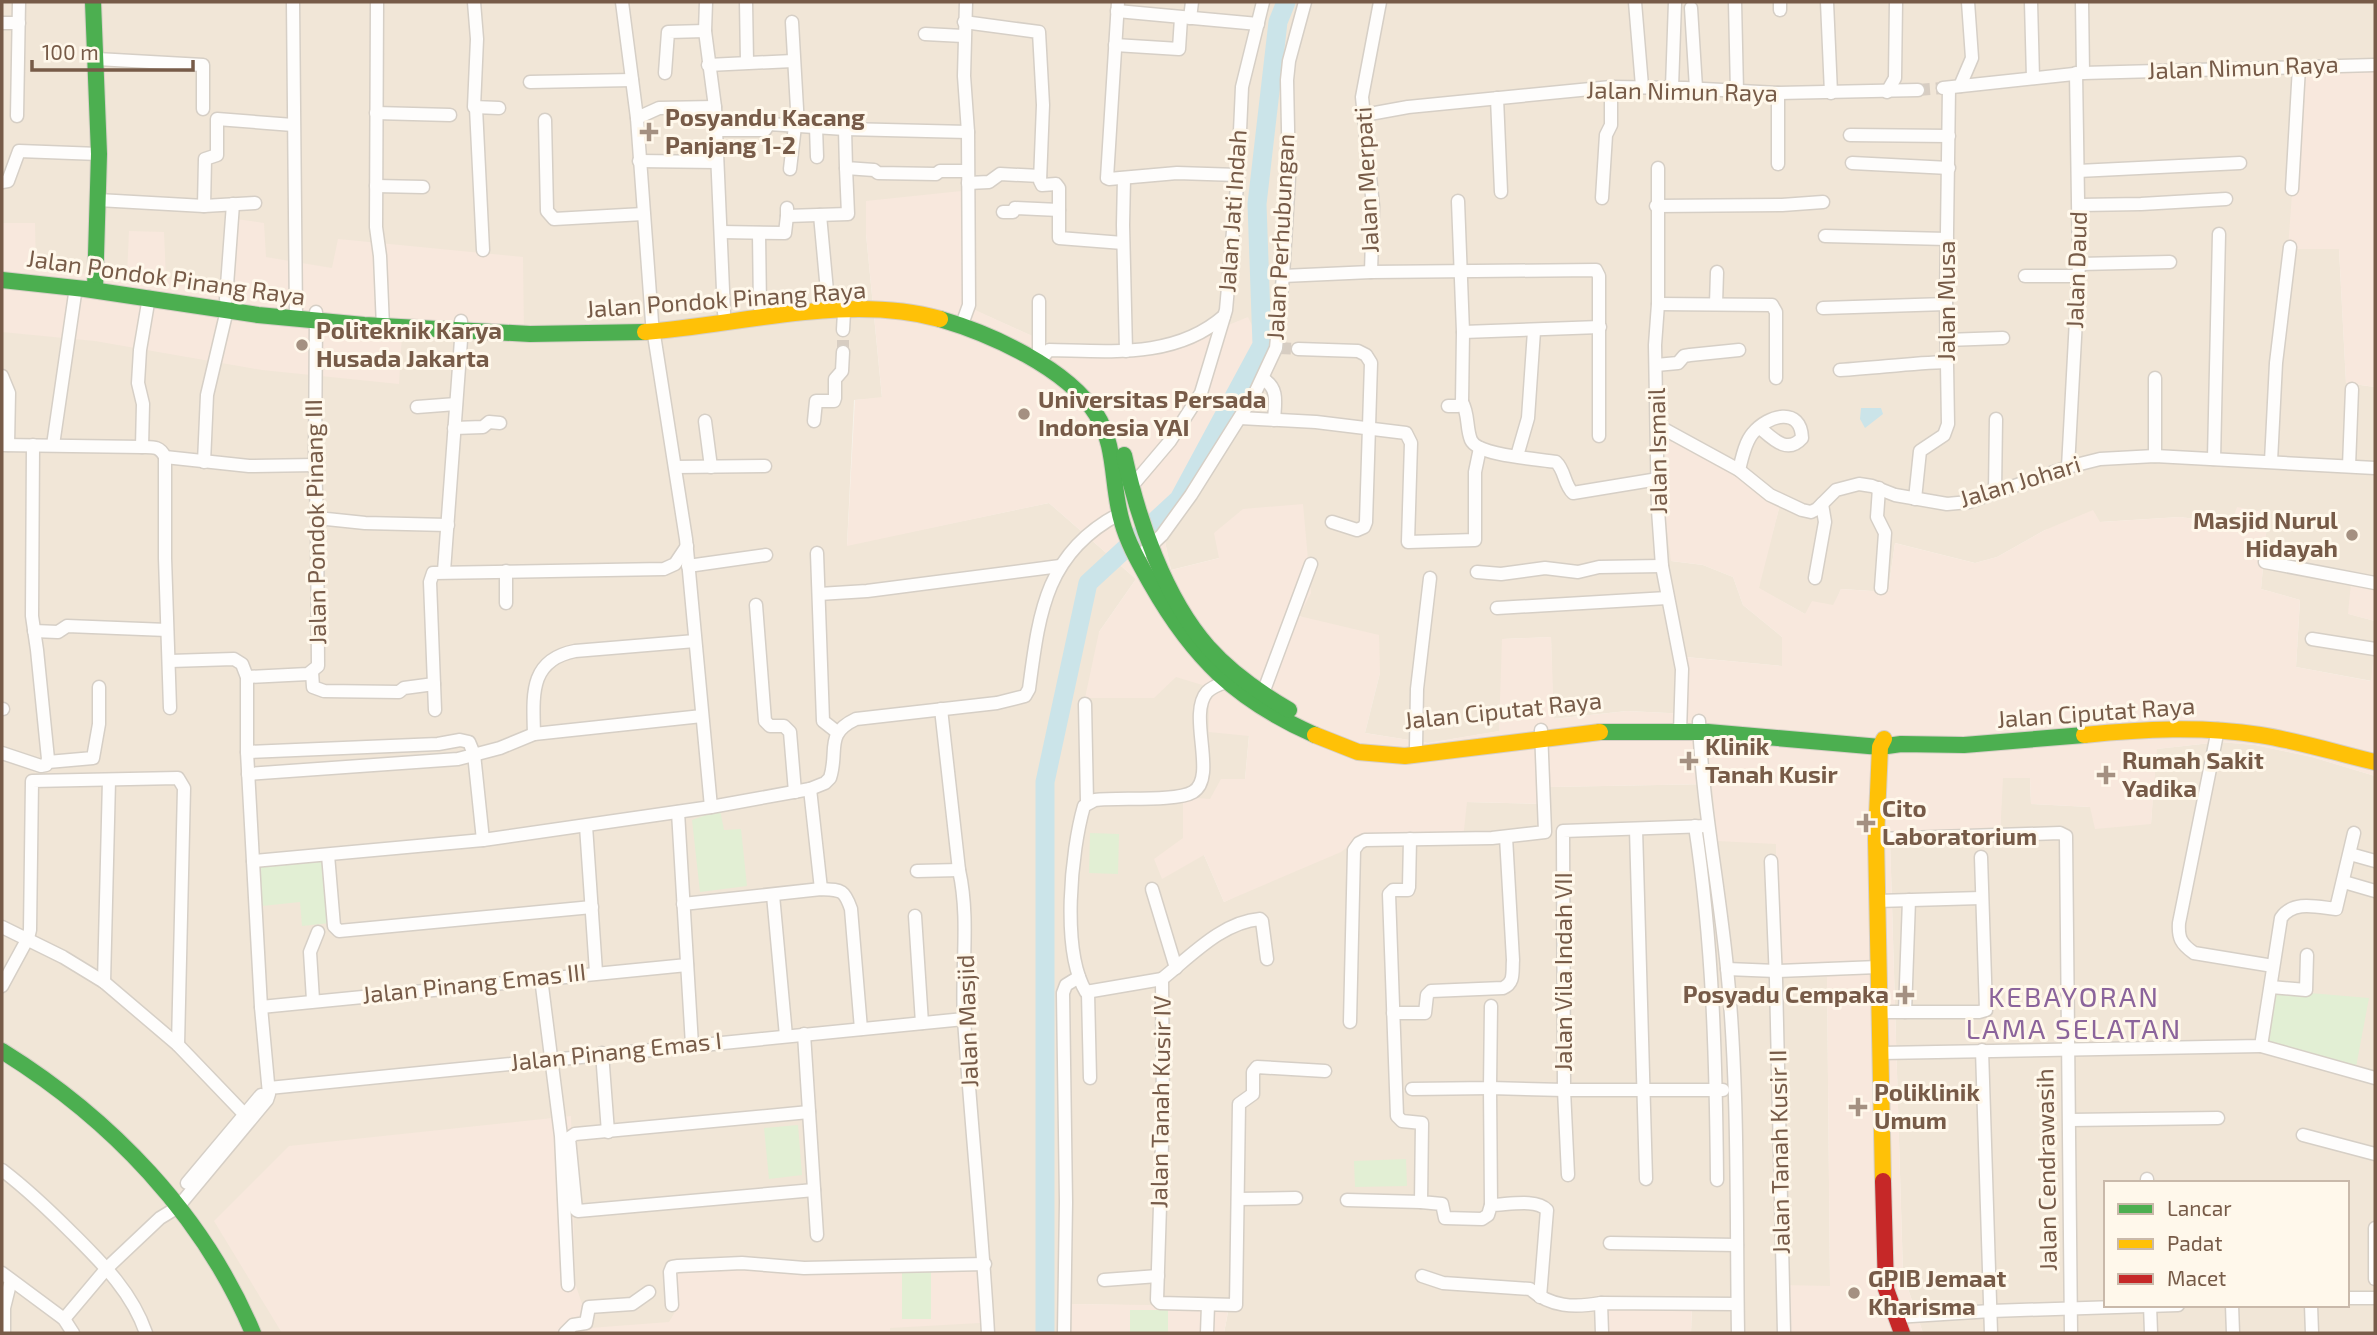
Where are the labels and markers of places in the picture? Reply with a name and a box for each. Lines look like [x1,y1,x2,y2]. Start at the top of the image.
place label: Posyandu Kacang Panjang 1-2 [665,102,865,159]
marker: Posyandu Kacang Panjang 1-2 [639,122,659,142]
place label: Politeknik Karya Husada Jakarta [316,315,502,372]
marker: Politeknik Karya Husada Jakarta [294,337,310,353]
place label: Universitas Persada Indonesia YAI [1038,384,1266,441]
marker: Universitas Persada Indonesia YAI [1016,406,1032,422]
place label: Masjid Nurul Hidayah [2193,505,2338,562]
marker: Masjid Nurul Hidayah [2344,527,2360,543]
place label: Klinik Tanah Kusir [1705,731,1838,788]
place label: Rumah Sakit Yadika [2122,745,2264,802]
marker: Klinik Tanah Kusir [1679,751,1699,771]
marker: Rumah Sakit Yadika [2096,765,2116,785]
place label: Cito Laboratorium [1882,793,2037,850]
marker: Cito Laboratorium [1856,813,1876,833]
place label: Posyadu Cempaka [1683,979,1889,1008]
marker: Posyadu Cempaka [1895,985,1915,1005]
place label: Poliklinik Umum [1874,1077,1980,1134]
marker: Poliklinik Umum [1848,1097,1868,1117]
place label: GPIB Jemaat Kharisma [1868,1263,2006,1320]
marker: GPIB Jemaat Kharisma [1846,1285,1862,1301]

